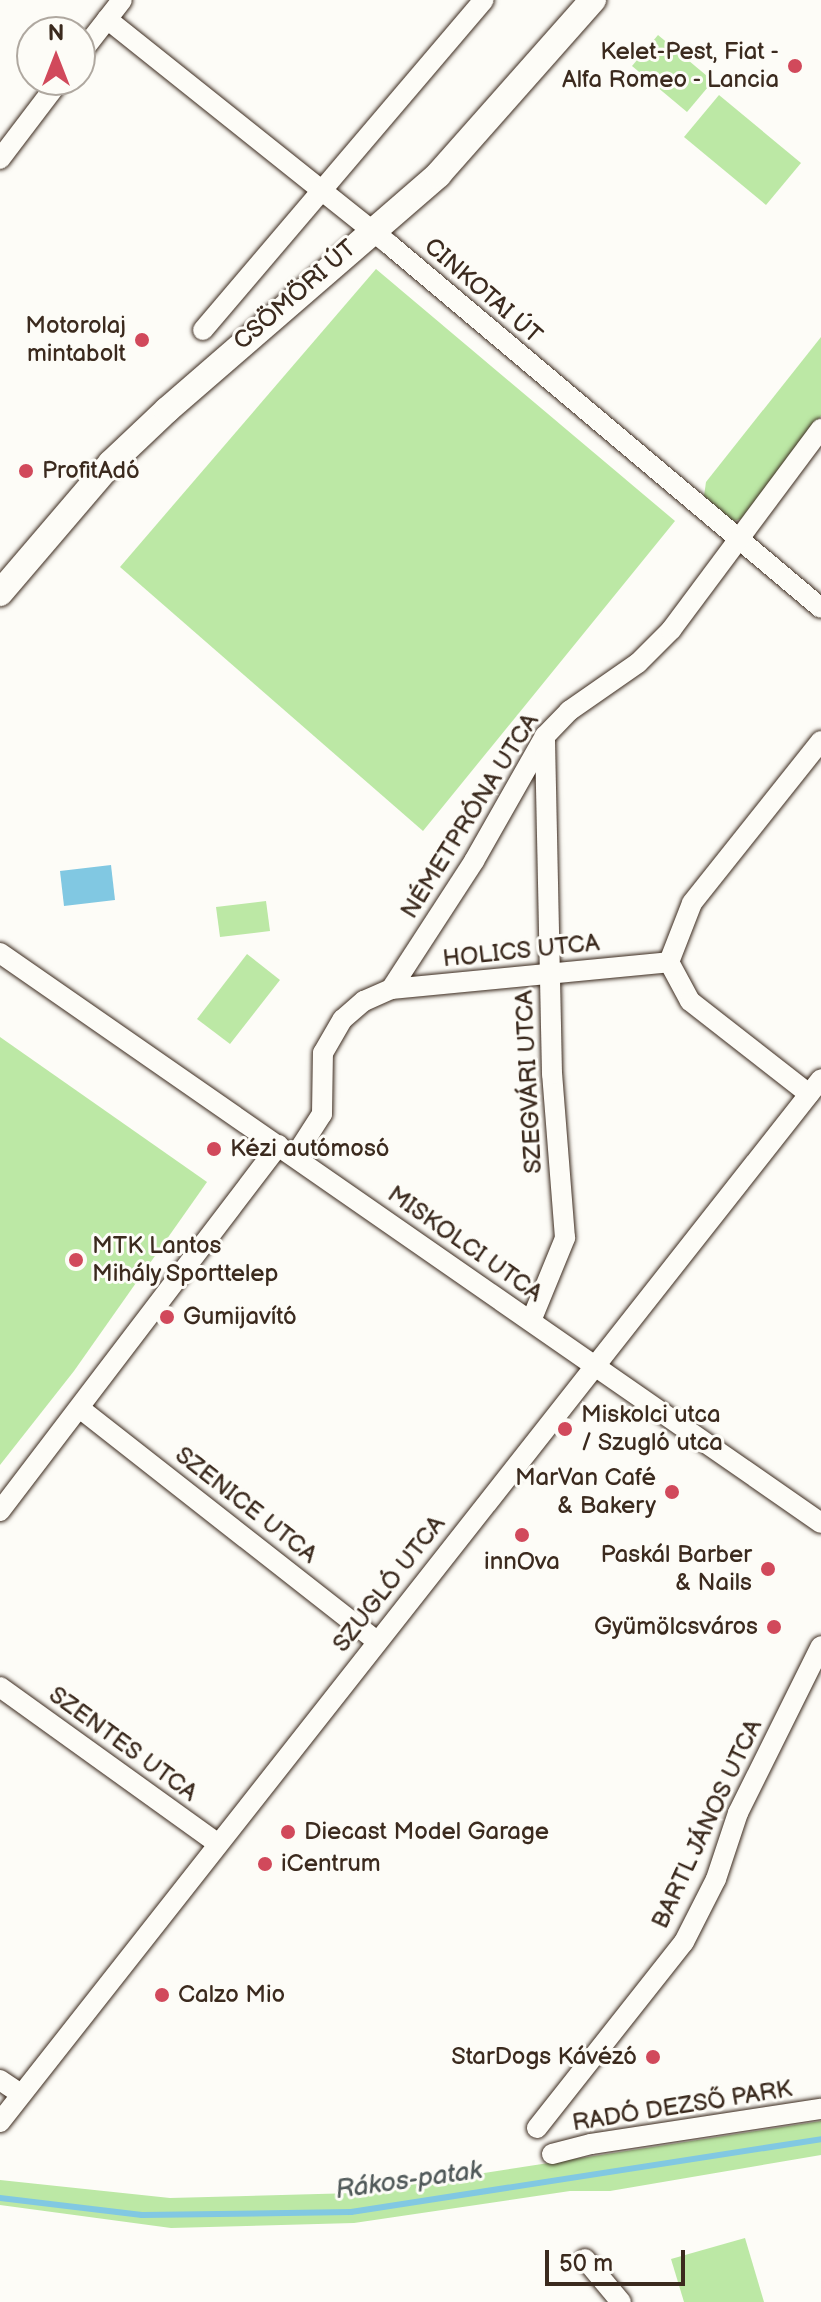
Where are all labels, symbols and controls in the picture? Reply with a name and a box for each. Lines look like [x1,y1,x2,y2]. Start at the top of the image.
north arrow [16,16,96,96]
text: N [48,20,64,47]
place label: Kelet-Pest, Fiat - Alfa Romeo - Lancia [560,38,779,94]
marker: Kelet-Pest, Fiat - Alfa Romeo - Lancia [786,57,804,75]
street label: CINKOTAI ÚT [418,232,548,350]
street label: CSÖMÖRI ÚT [228,234,362,356]
place label: Motorolaj mintabolt [25,312,126,368]
marker: Motorolaj mintabolt [133,331,151,349]
place label: ProfitAdó [42,457,140,485]
marker: ProfitAdó [17,462,35,480]
street label: NÉMETPRÓNA UTCA [395,708,545,924]
street label: HOLICS UTCA [441,928,601,974]
street label: SZEGVÁRI UTCA [510,990,548,1174]
place label: Kézi autómosó [230,1135,390,1163]
marker: Kézi autómosó [205,1140,223,1158]
street label: MISKOLCI UTCA [382,1180,548,1308]
place label: MTK Lantos Mihály Sporttelep [92,1232,280,1288]
marker: MTK Lantos Mihály Sporttelep [67,1251,85,1269]
place label: Gumijavító [183,1303,297,1331]
marker: Gumijavító [158,1308,176,1326]
place label: Miskolci utca / Szugló utca [581,1401,723,1457]
marker: Miskolci utca / Szugló utca [556,1420,574,1438]
street label: SZENICE UTCA [169,1441,323,1569]
place label: MarVan Café & Bakery [515,1464,656,1520]
marker: MarVan Café & Bakery [663,1483,681,1501]
street label: SZUGLÓ UTCA [327,1510,451,1658]
marker: innOva [513,1526,531,1544]
place label: Paskál Barber & Nails [601,1541,752,1597]
place label: innOva [484,1548,560,1576]
marker: Paskál Barber & Nails [759,1560,777,1578]
place label: Gyümölcsváros [594,1613,758,1641]
marker: Gyümölcsváros [765,1618,783,1636]
street label: SZENTES UTCA [43,1680,203,1808]
street label: BARTL JÁNOS UTCA [646,1714,768,1934]
place label: Diecast Model Garage [304,1818,549,1846]
marker: Diecast Model Garage [279,1823,297,1841]
place label: iCentrum [281,1850,381,1878]
marker: iCentrum [256,1855,274,1873]
place label: Calzo Mio [178,1981,285,2009]
marker: Calzo Mio [153,1986,171,2004]
place label: StarDogs Kávézó [451,2043,637,2071]
marker: StarDogs Kávézó [644,2048,662,2066]
street label: RADÓ DEZSŐ PARK [570,2074,794,2138]
water label: Rákos-patak [334,2155,484,2207]
scale bar [549,2234,689,2284]
text: 50 m [559,2249,613,2278]

